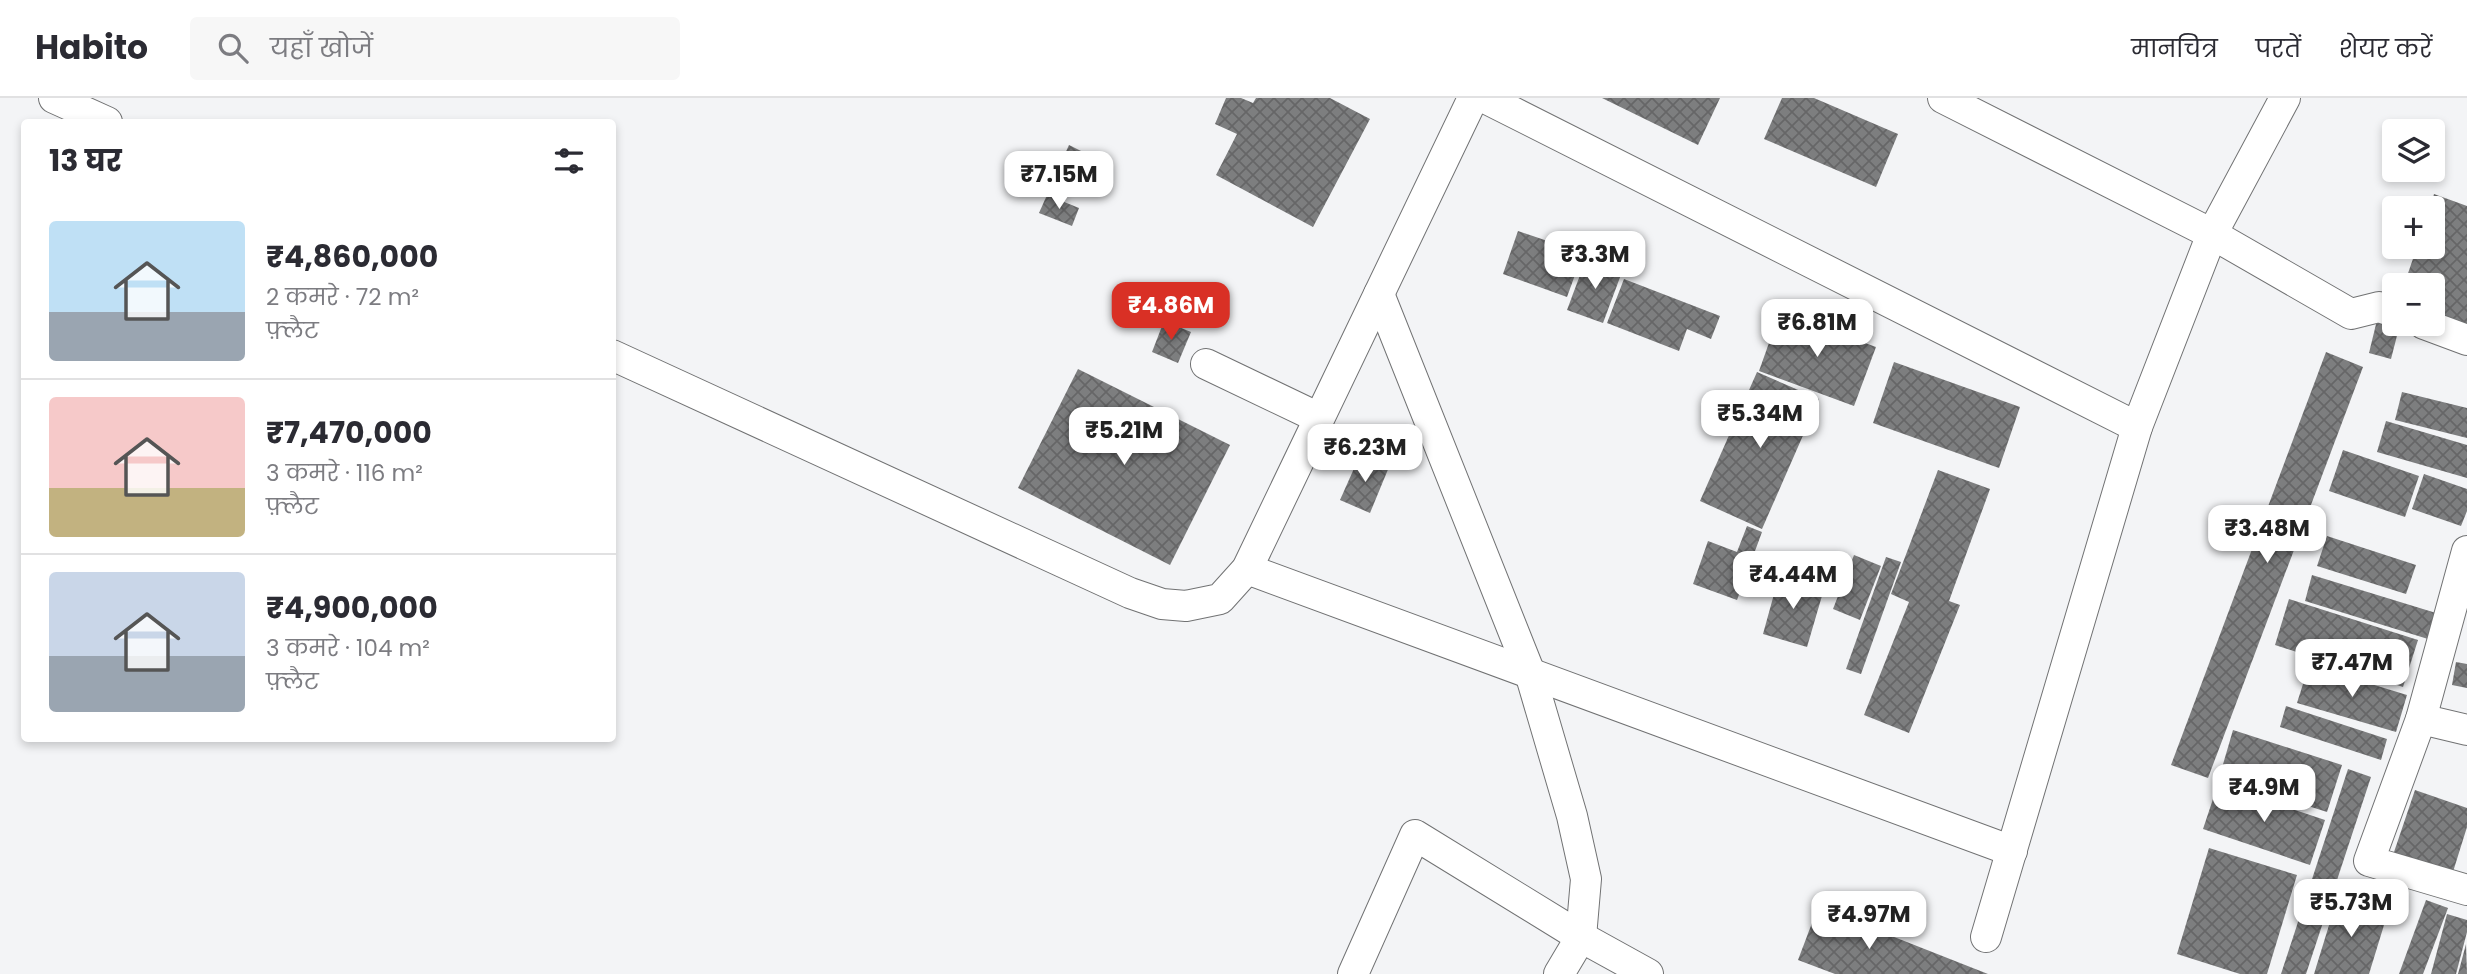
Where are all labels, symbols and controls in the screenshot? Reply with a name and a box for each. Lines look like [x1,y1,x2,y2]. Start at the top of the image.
search box [190,17,680,80]
text: Habito [35,24,148,71]
icon: search [214,29,252,67]
text: यहाँ खोजें [270,30,373,66]
text: मानचित्र [2131,32,2218,65]
text: परतें [2256,32,2301,65]
text: शेयर करें [2339,32,2432,65]
map controls [2382,119,2445,336]
button: layers [2382,119,2445,182]
text: 13 घर [49,139,122,182]
icon: filters [550,142,588,180]
pin: ₹7.15M [1002,152,1116,211]
text: ₹7.15M [1020,158,1098,190]
button: + [2382,196,2445,259]
pin: ₹3.3M [1546,232,1644,291]
text: ₹4,860,000 [266,235,438,278]
text: ₹3.3M [1560,238,1630,270]
icon: home [105,249,189,333]
button: − [2382,273,2445,336]
text: 2 कमरे · 72 m² [266,281,419,313]
pin: ₹4.86M [1114,282,1228,342]
text: ₹4.86M [1128,289,1214,321]
pin: ₹6.81M [1760,300,1874,359]
text: ₹6.81M [1777,306,1857,338]
text: फ़्लैट [266,315,319,347]
pin: ₹5.34M [1703,390,1817,450]
text: ₹5.34M [1717,397,1803,429]
pin: ₹5.21M [1067,408,1181,467]
text: ₹7,470,000 [266,411,432,454]
text: ₹5.21M [1085,414,1163,446]
pin: ₹6.23M [1308,424,1422,484]
icon: home [105,425,189,509]
text: ₹6.23M [1323,431,1407,463]
text: 3 कमरे · 116 m² [266,457,423,489]
text: फ़्लैट [266,491,319,523]
pin: ₹3.48M [2210,505,2324,565]
text: ₹3.48M [2224,512,2310,544]
pin: ₹4.44M [1736,552,1850,611]
text: ₹4.44M [1749,558,1837,590]
text: ₹4,900,000 [266,586,438,629]
icon: home [105,600,189,684]
text: 3 कमरे · 104 m² [266,632,430,664]
pin: ₹7.47M [2295,640,2409,699]
text: ₹7.47M [2311,646,2393,678]
text: फ़्लैट [266,666,319,698]
pin: ₹4.9M [2215,764,2313,824]
text: ₹4.9M [2228,771,2300,803]
pin: ₹5.73M [2294,880,2408,939]
text: ₹5.73M [2310,886,2392,918]
pin: ₹4.97M [1812,892,1926,951]
text: ₹4.97M [1827,898,1911,930]

